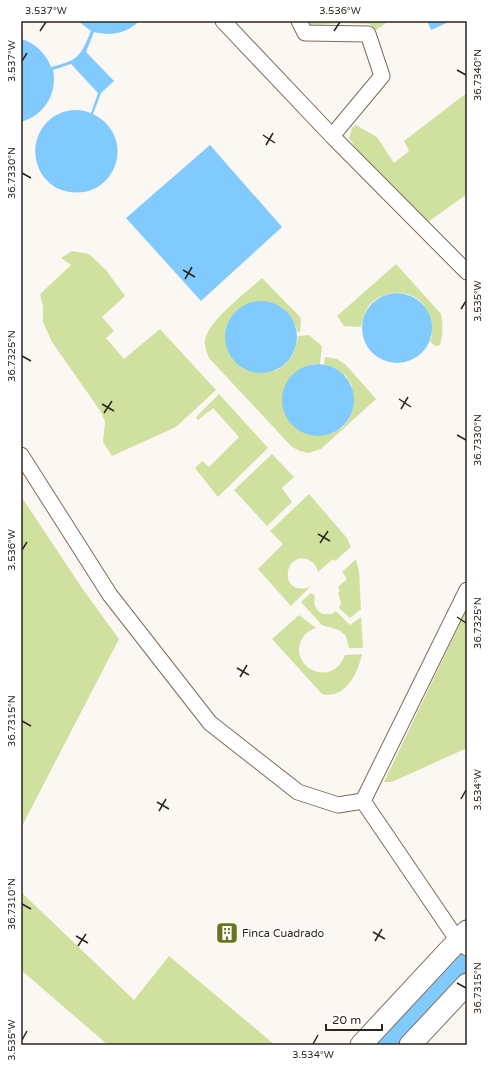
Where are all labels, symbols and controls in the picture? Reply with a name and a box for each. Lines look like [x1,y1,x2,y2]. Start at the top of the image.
text: 3.537°W [25,5,67,17]
text: 3.536°W [319,5,361,17]
text: 3.537°W [6,40,18,82]
text: 36.7340°N [472,49,484,101]
text: 36.7330°N [6,147,18,199]
text: 3.535°W [472,280,484,322]
text: 36.7325°N [6,330,18,382]
text: 36.7330°N [472,414,484,466]
text: 3.536°W [6,529,18,571]
text: 36.7325°N [472,597,484,649]
text: 36.7315°N [6,695,18,747]
text: 3.534°W [472,769,484,811]
text: 36.7310°N [6,878,18,930]
building icon: Finca Cuadrado [214,920,240,946]
place label: Finca Cuadrado [242,927,325,940]
text: 36.7315°N [472,962,484,1014]
scale bar [326,1006,382,1032]
text: 20 m [332,1013,361,1027]
text: 3.535°W [6,1019,18,1061]
text: 3.534°W [292,1049,334,1061]

